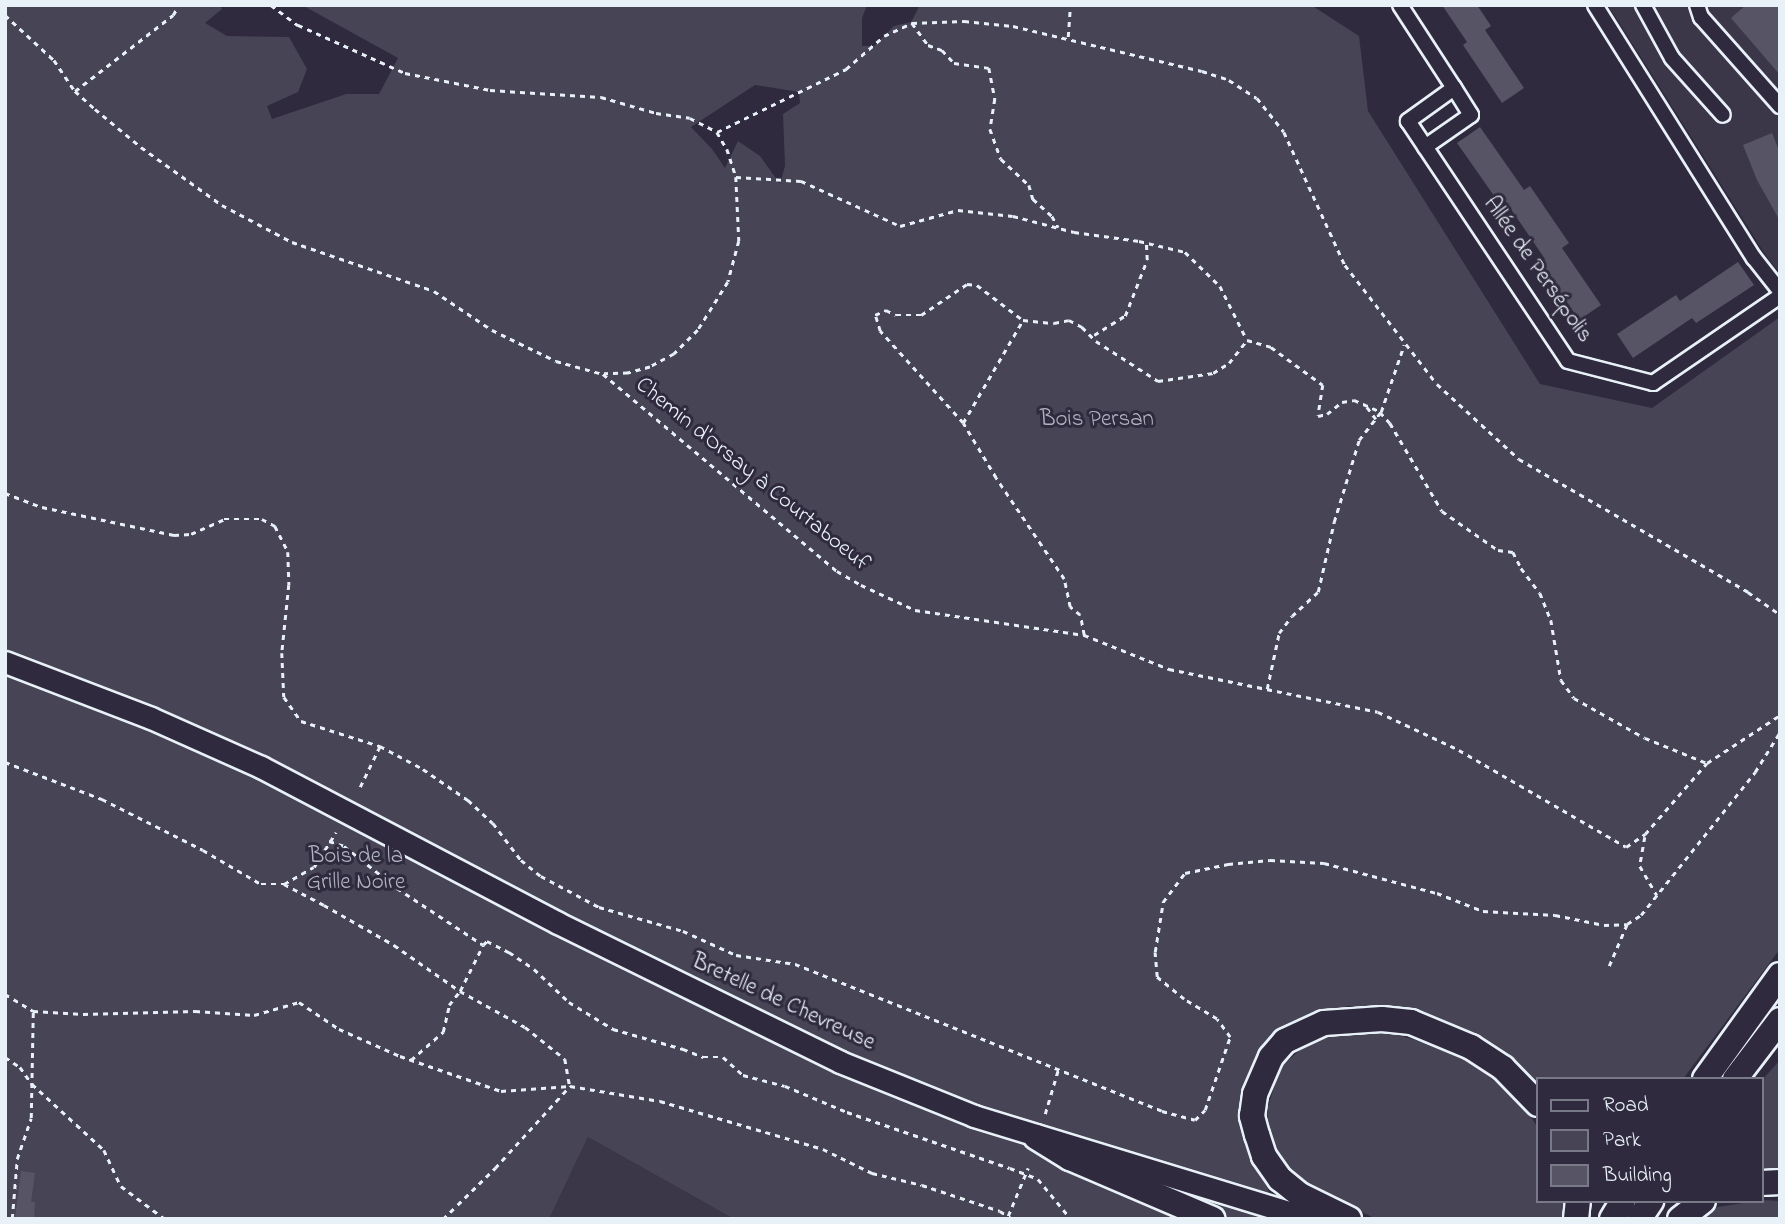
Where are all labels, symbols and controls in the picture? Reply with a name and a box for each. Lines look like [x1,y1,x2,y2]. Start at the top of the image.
street label: Allée de Persépolis [1476,192,1598,348]
street label: Chemin d'Orsay à Courtaboeuf [629,372,875,578]
park label: Bois Persan [1040,406,1154,434]
park label: Bois de la Grille Noire [307,843,405,897]
street label: Bretelle de Chevreuse [687,948,879,1058]
legend [1536,1077,1764,1203]
text: Road [1603,1091,1649,1121]
text: Park [1603,1126,1641,1156]
text: Building [1603,1161,1672,1191]

